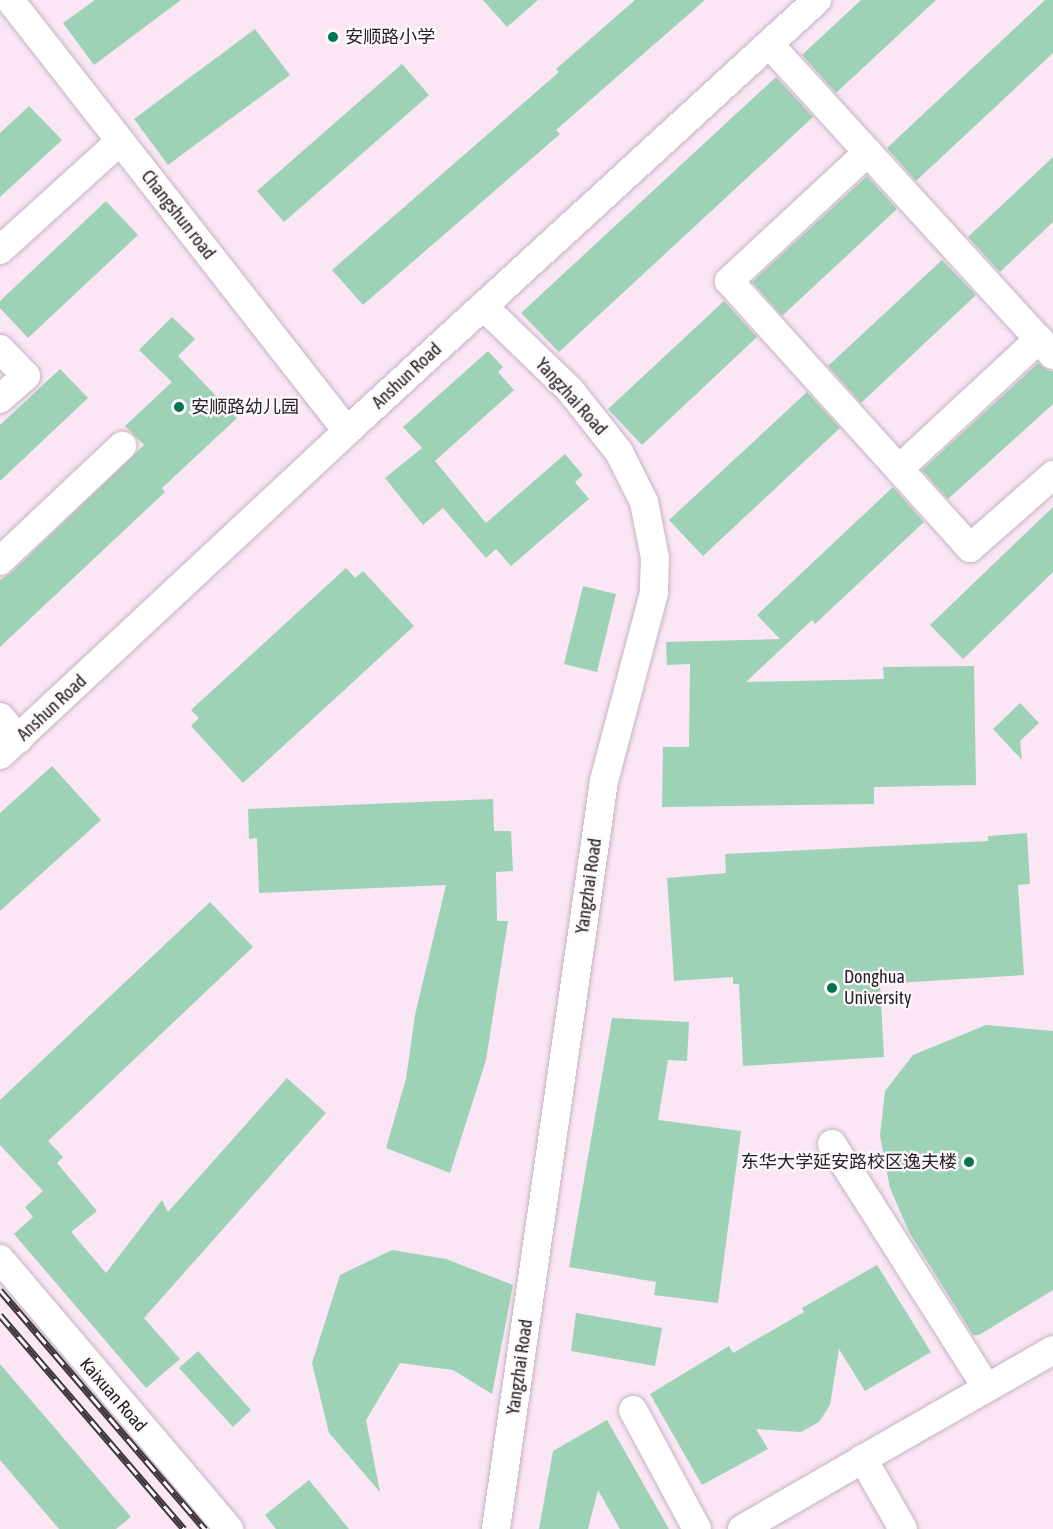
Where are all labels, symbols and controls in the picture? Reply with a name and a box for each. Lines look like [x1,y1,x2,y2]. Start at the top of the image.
place label: 安顺路小学 [345,26,435,48]
marker: 安顺路小学 [326,30,340,44]
street label: Changshun road [136,166,220,264]
street label: Anshun Road [368,338,446,414]
street label: Yangzhai Road [531,354,611,440]
place label: 安顺路幼儿园 [191,396,299,418]
marker: 安顺路幼儿园 [172,400,186,414]
street label: Anshun Road [13,670,91,746]
street label: Yangzhai Road [572,837,606,935]
place label: Donghua University [844,967,911,1010]
marker: Donghua University [825,981,839,995]
place label: 东华大学延安路校区逸夫楼 [741,1151,957,1173]
marker: 东华大学延安路校区逸夫楼 [962,1155,976,1169]
street label: Yangzhai Road [503,1318,537,1416]
street label: Kaixuan Road [75,1354,151,1436]

